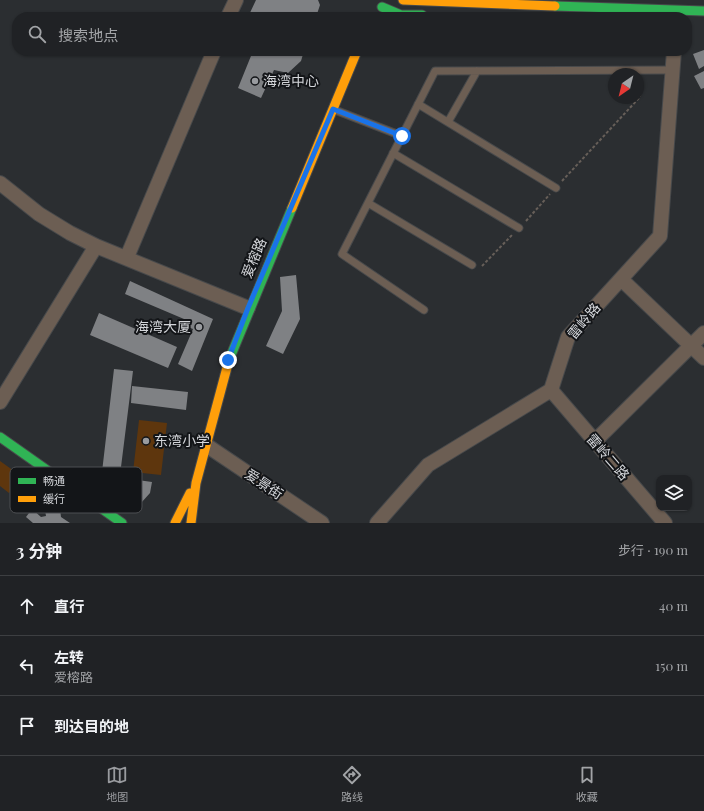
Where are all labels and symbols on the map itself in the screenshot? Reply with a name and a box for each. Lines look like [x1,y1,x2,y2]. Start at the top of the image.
north arrow [608,68,644,104]
place label: 海湾中心 [263,71,319,90]
marker: 海湾中心 [250,76,260,86]
route start [393,127,411,145]
street label: 爱榕路 [237,235,270,281]
street label: 雷岭路 [563,298,604,343]
place label: 海湾大厦 [135,317,191,336]
marker: 海湾大厦 [194,322,204,332]
route end [219,351,237,369]
street label: 雷岭二路 [583,429,634,484]
place label: 东湾小学 [154,431,210,450]
marker: 东湾小学 [141,436,151,446]
street label: 爱景街 [242,464,287,503]
legend [10,467,142,513]
text: 畅通 [43,473,65,488]
text: 缓行 [43,491,65,506]

